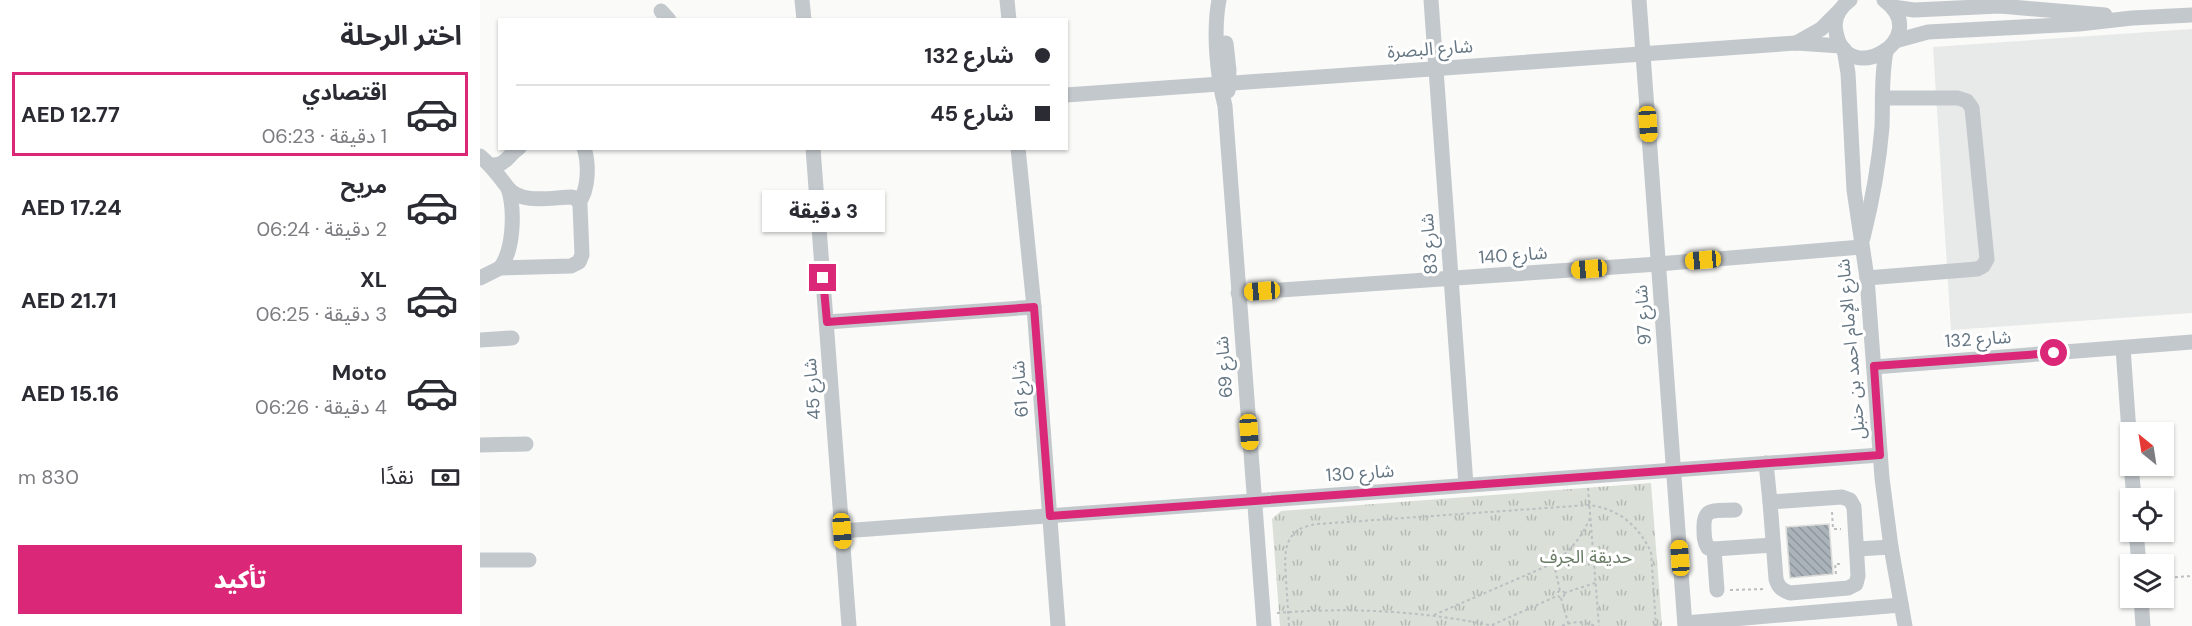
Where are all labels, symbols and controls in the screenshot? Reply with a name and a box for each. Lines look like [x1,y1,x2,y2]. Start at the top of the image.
text: اختر الرحلة [340,18,462,53]
street label: شارع البصرة [1386,34,1474,66]
text: شارع 132 [924,41,1014,70]
text: اقتصادي [302,78,387,107]
icon: car [405,87,459,141]
text: شارع 45 [930,99,1014,128]
text: AED 12.77 [21,100,120,129]
car [1638,105,1658,143]
text: 1 دقيقة · 06:23 [262,123,387,149]
text: مريح [341,171,387,200]
icon: car [405,180,459,234]
callout: 3 دقيقة [762,191,884,233]
text: AED 17.24 [21,193,122,222]
text: 3 دقيقة [789,198,858,224]
street label: شارع 83 [1415,212,1445,275]
text: 2 دقيقة · 06:24 [256,216,387,242]
street label: شارع 140 [1478,241,1548,271]
car [1684,249,1722,271]
street label: شارع الإمام احمد بن حنبل [1831,257,1873,440]
car [1570,259,1608,279]
route end [809,264,836,291]
text: XL [360,265,387,294]
icon: car [405,273,459,327]
car [1243,281,1281,301]
street label: شارع 97 [1629,284,1659,346]
text: AED 21.71 [21,286,117,315]
text: 3 دقيقة · 06:25 [256,301,387,327]
street label: شارع 132 [1944,325,2012,355]
street label: شارع 69 [1210,335,1240,399]
route start [2040,339,2067,366]
street label: شارع 45 [798,357,828,421]
text: Moto [332,358,387,387]
street label: شارع 61 [1006,360,1036,418]
icon: car [405,366,459,420]
text: AED 15.16 [21,379,119,408]
text: 4 دقيقة · 06:26 [255,394,387,420]
car [1239,413,1259,451]
north arrow [2120,422,2174,476]
map controls [2120,422,2174,608]
street label: شارع 130 [1325,459,1395,489]
icon: cash [429,461,462,494]
text: نقدًا [380,462,414,491]
text: 830 m [18,464,79,490]
button: locate [2120,488,2174,542]
car [832,512,852,550]
car [1670,539,1690,577]
button: تأكيد [18,545,462,614]
park label: حديقة الجرف [1540,545,1632,569]
button: layers [2120,554,2174,608]

